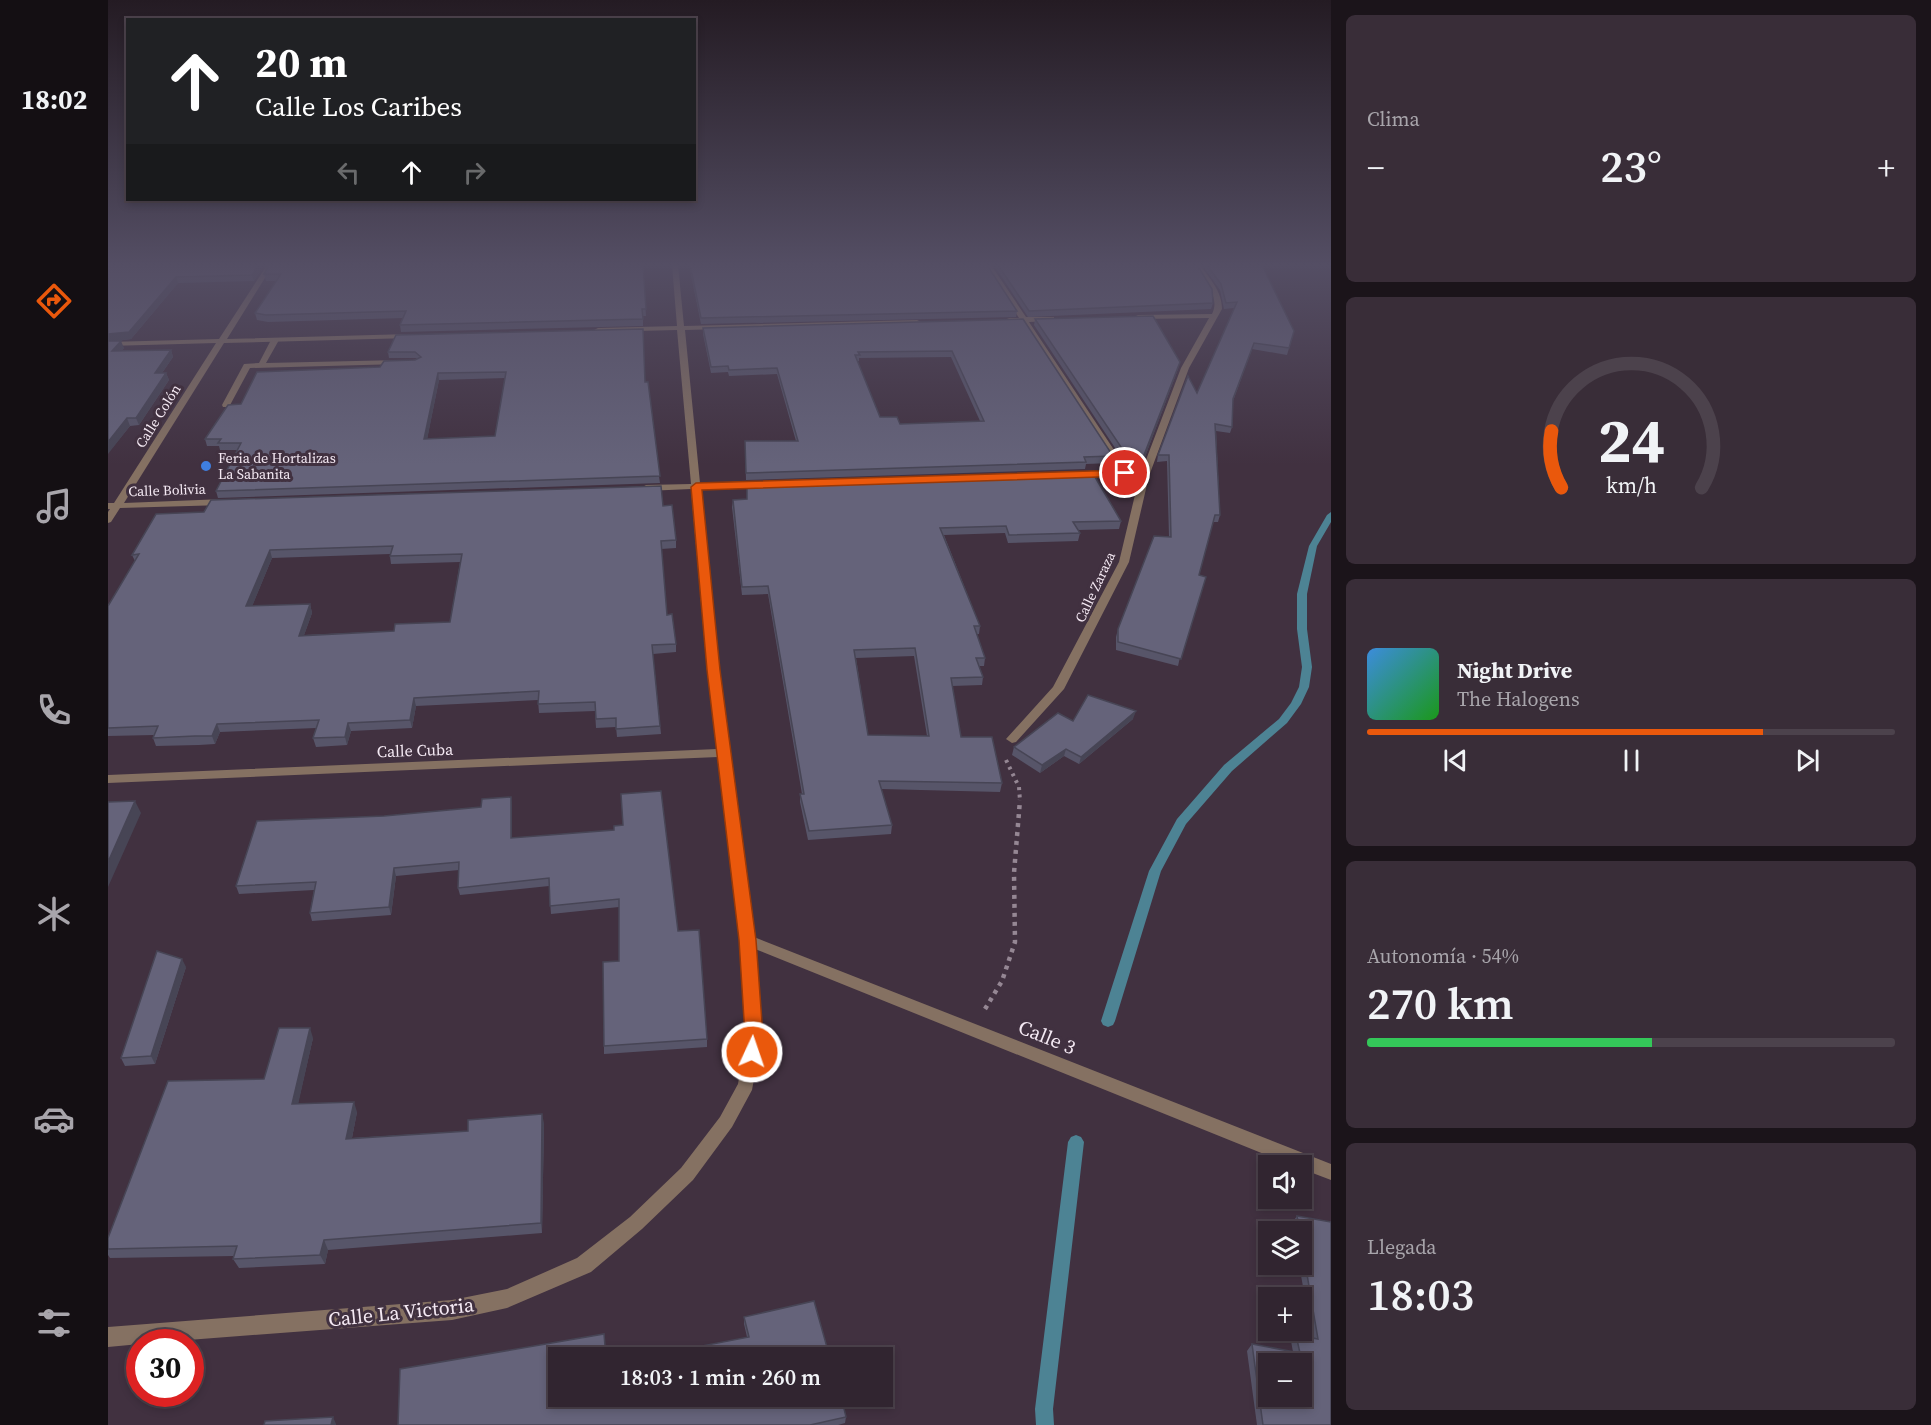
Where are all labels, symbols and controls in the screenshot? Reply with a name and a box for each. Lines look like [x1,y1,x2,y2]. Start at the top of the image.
text: 20 m [255,33,348,91]
icon: ahead [156,42,234,120]
text: 18:02 [21,81,87,118]
text: Calle Los Caribes [255,88,462,125]
text: Clima [1367,105,1420,133]
text: 23° [1600,135,1662,197]
text: − [1367,145,1385,190]
text: + [1878,145,1895,190]
icon: left [332,156,365,189]
icon: ahead [395,156,428,189]
icon: right [458,156,491,189]
icon: directions [33,280,75,322]
street label: Calle Colón [131,380,186,452]
text: 24 [1597,397,1665,483]
pin [1099,447,1150,498]
place label: Feria de Hortalizas La Sabanita [218,448,336,484]
icon: arrive [1108,456,1141,489]
marker: Feria de Hortalizas La Sabanita [199,459,213,473]
text: km/h [1605,471,1657,500]
street label: Calle Bolivia [128,479,207,501]
icon: music [33,485,75,527]
street label: Calle Zaraza [1070,548,1120,626]
text: Night Drive [1457,655,1572,685]
text: The Halogens [1457,685,1580,713]
icon: phone [33,689,75,731]
street label: Calle Cuba [376,738,454,762]
icon: previous [1439,744,1472,777]
icon: pause [1615,744,1648,777]
icon: next [1791,744,1824,777]
icon: climate [33,893,75,935]
text: Autonomía · 54% [1367,942,1519,970]
text: 270 km [1367,972,1514,1034]
street label: Calle 3 [1014,1013,1080,1061]
position arrow [720,1020,784,1084]
icon: car [33,1098,75,1140]
map controls [1258,1155,1312,1407]
button: sound [1258,1155,1312,1209]
button: layers [1258,1221,1312,1275]
text: Llegada [1367,1233,1437,1261]
text: 18:03 [1367,1263,1474,1325]
button: + [1258,1287,1312,1341]
street label: Calle La Victoria [327,1290,476,1334]
icon: filters [33,1302,75,1344]
speed limit sign: 30 [126,1329,204,1407]
button: − [1258,1353,1312,1407]
text: 18:03 · 1 min · 260 m [620,1362,821,1392]

